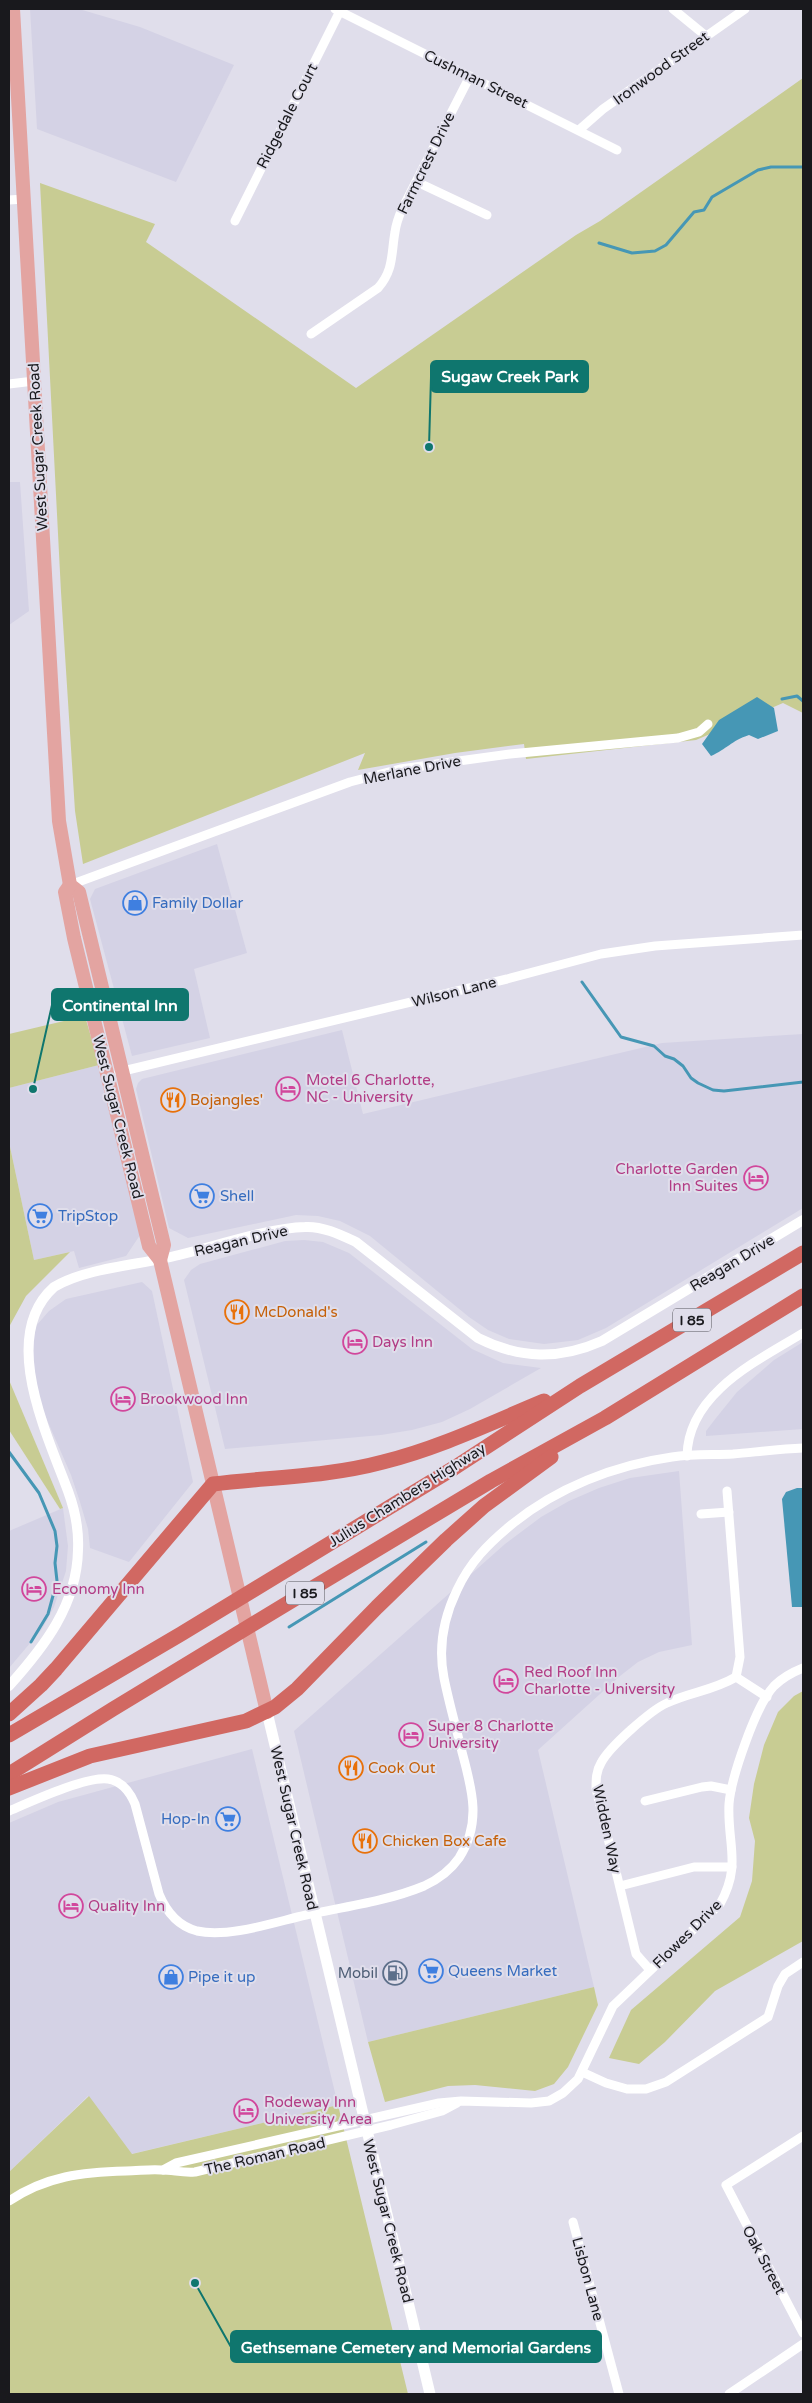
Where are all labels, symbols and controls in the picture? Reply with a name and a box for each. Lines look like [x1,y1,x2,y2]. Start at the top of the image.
street label: Ironwood Street [610,27,713,109]
street label: Cushman Street [421,46,531,112]
street label: Ridgedale Court [253,60,321,172]
street label: Farmcrest Drive [393,109,459,217]
callout: Sugaw Creek Park [431,361,588,392]
street label: West Sugar Creek Road [25,363,51,531]
text: Sugaw Creek Park [441,367,579,387]
street label: Merlane Drive [362,752,462,788]
shop icon: Family Dollar [122,890,148,916]
place label: Family Dollar [152,894,244,912]
street label: Wilson Lane [410,973,498,1011]
callout: Continental Inn [52,989,188,1020]
text: Continental Inn [62,996,178,1016]
street label: West Sugar Creek Road [89,1033,147,1201]
place label: Motel 6 Charlotte, NC - University [306,1071,435,1106]
hotel icon: Motel 6 Charlotte, NC - University [275,1076,301,1102]
restaurant icon: Bojangles' [160,1087,186,1113]
place label: Bojangles' [190,1091,263,1109]
place label: Charlotte Garden Inn Suites [615,1160,738,1195]
hotel icon: Charlotte Garden Inn Suites [743,1165,769,1191]
supermarket icon: Shell [189,1183,215,1209]
place label: Shell [220,1187,254,1205]
supermarket icon: TripStop [27,1203,53,1229]
place label: TripStop [58,1207,118,1225]
street label: Reagan Drive [192,1221,290,1261]
street label: Reagan Drive [686,1231,778,1295]
restaurant icon: McDonald's [224,1299,250,1325]
place label: McDonald's [254,1303,338,1321]
road number: I 85 [673,1308,711,1332]
hotel icon: Days Inn [342,1329,368,1355]
place label: Days Inn [372,1333,433,1351]
hotel icon: Brookwood Inn [110,1386,136,1412]
place label: Brookwood Inn [140,1390,248,1408]
street label: Julius Chambers Highway [325,1439,489,1551]
hotel icon: Economy Inn [21,1576,47,1602]
place label: Economy Inn [52,1580,145,1598]
road number: I 85 [286,1582,324,1605]
place label: Red Roof Inn Charlotte - University [524,1663,675,1698]
hotel icon: Red Roof Inn Charlotte - University [493,1668,519,1694]
place label: Super 8 Charlotte University [428,1717,554,1752]
hotel icon: Super 8 Charlotte University [398,1722,424,1748]
street label: West Sugar Creek Road [266,1744,322,1912]
restaurant icon: Cook Out [338,1755,364,1781]
place label: Cook Out [368,1759,436,1777]
street label: Widden Way [589,1783,625,1875]
supermarket icon: Hop-In [215,1806,241,1832]
place label: Hop-In [161,1810,210,1828]
restaurant icon: Chicken Box Cafe [352,1828,378,1854]
place label: Chicken Box Cafe [382,1832,507,1850]
hotel icon: Quality Inn [58,1893,84,1919]
street label: Flowes Drive [649,1896,725,1972]
place label: Quality Inn [88,1897,165,1915]
supermarket icon: Queens Market [418,1958,444,1984]
fuel station icon: Mobil [382,1960,408,1986]
place label: Queens Market [448,1962,558,1980]
shop icon: Pipe it up [158,1964,184,1990]
place label: Mobil [338,1964,378,1982]
place label: Pipe it up [188,1968,256,1986]
place label: Rodeway Inn University Area [264,2093,372,2128]
hotel icon: Rodeway Inn University Area [233,2098,259,2124]
street label: The Roman Road [203,2133,327,2179]
street label: West Sugar Creek Road [359,2137,417,2305]
street label: Oak Street [738,2222,790,2298]
street label: Lisbon Lane [568,2235,608,2323]
callout: Gethsemane Cemetery and Memorial Gardens [231,2331,601,2362]
text: Gethsemane Cemetery and Memorial Gardens [241,2338,592,2358]

